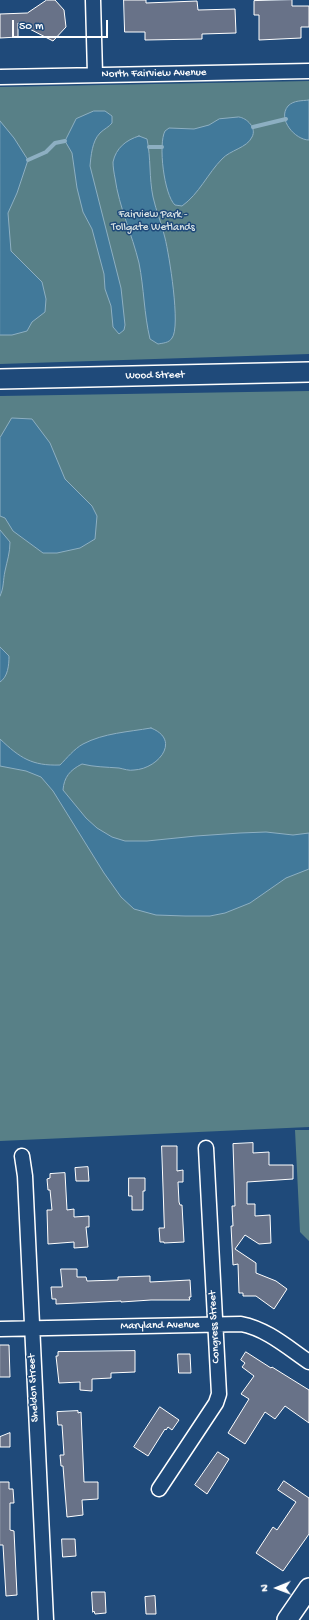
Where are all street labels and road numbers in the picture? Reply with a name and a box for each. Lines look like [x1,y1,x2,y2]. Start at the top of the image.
street label: North Fairview Avenue [101,66,207,82]
street label: Wood Street [125,369,185,383]
street label: Congress Street [207,1290,223,1364]
street label: Maryland Avenue [120,1319,200,1333]
street label: Sheldon Street [26,1353,42,1423]

